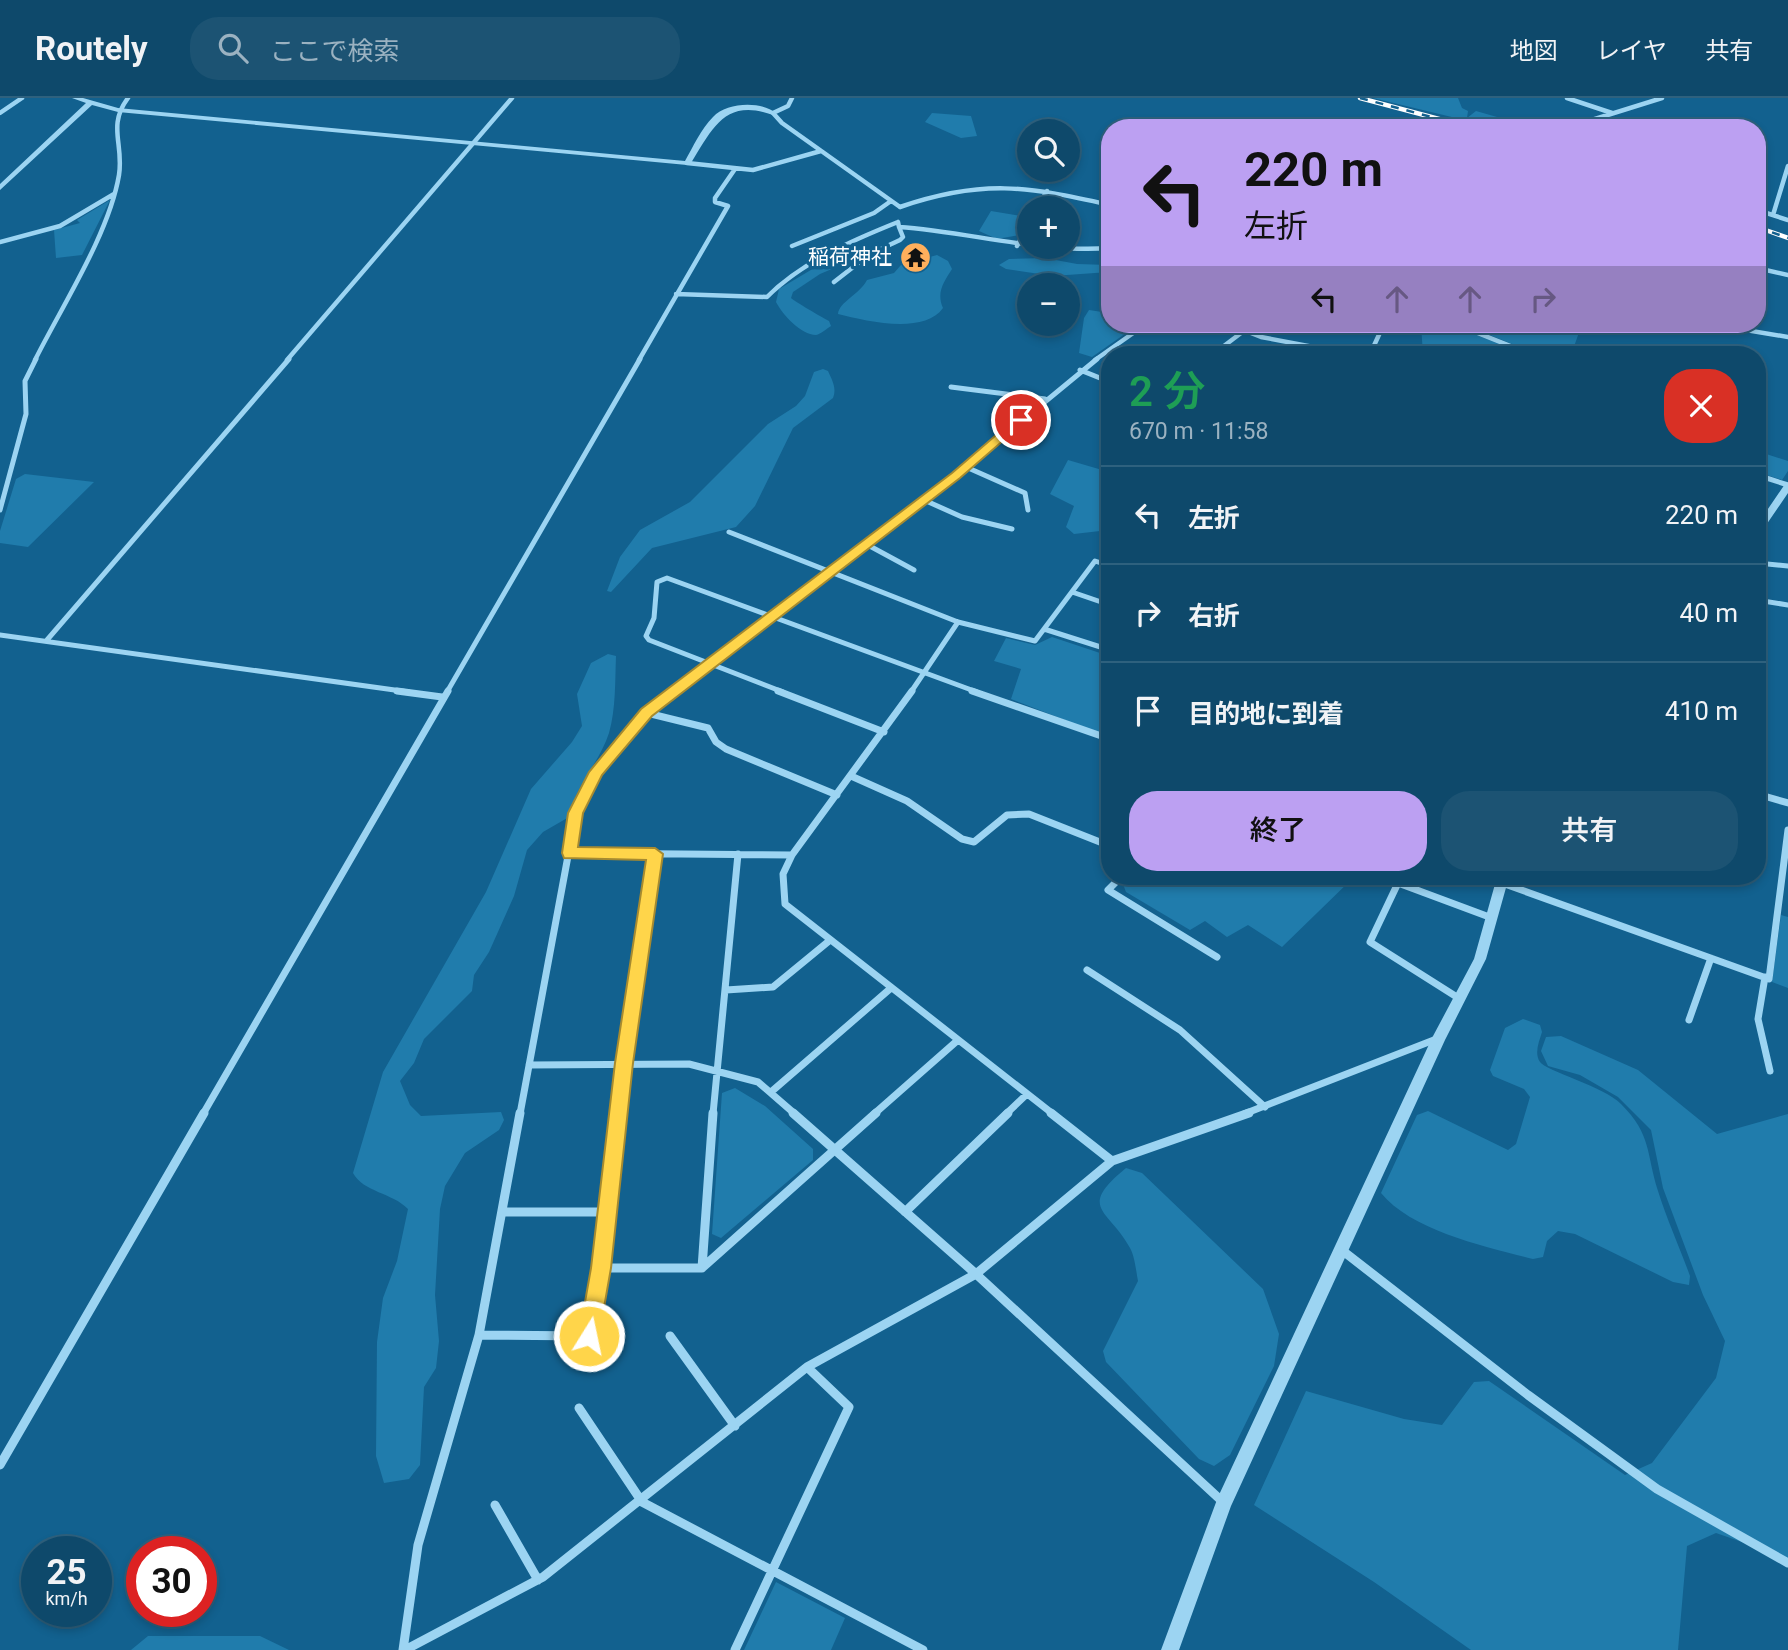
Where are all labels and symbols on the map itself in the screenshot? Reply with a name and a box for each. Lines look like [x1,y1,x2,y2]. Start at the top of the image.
temple icon: 稲荷神社 [898,240,932,274]
place label: 稲荷神社 [808,245,892,269]
pin [991,390,1051,450]
position arrow [552,1299,626,1373]
speed limit sign: 30 [126,1536,217,1627]

